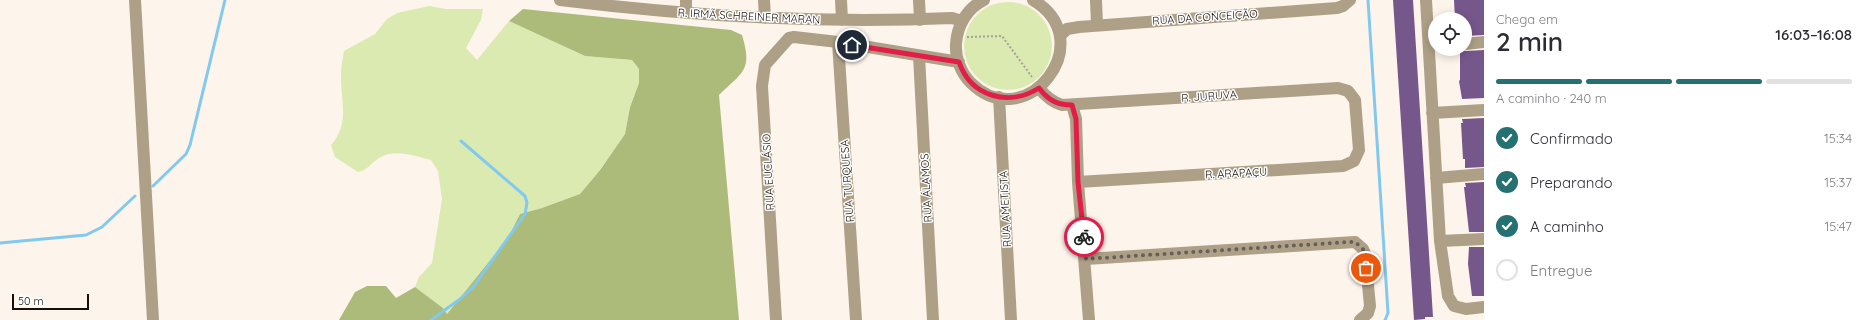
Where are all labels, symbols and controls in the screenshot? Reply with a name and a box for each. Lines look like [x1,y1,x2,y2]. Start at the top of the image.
street label: R. IRMÃ SCHREINER MARAN [677,5,821,27]
street label: RUA DA CONCEIÇÃO [1152,6,1258,28]
text: Chega em [1496,11,1558,27]
map controls [1428,12,1472,56]
button: locate [1428,12,1472,56]
text: 2 min [1496,25,1563,58]
text: 16:03–16:08 [1775,25,1852,44]
pin [835,28,869,62]
icon: home [841,34,863,56]
street label: R. JURUVA [1181,87,1237,105]
text: A caminho · 240 m [1496,90,1607,106]
icon: check [1496,127,1518,149]
text: Confirmado [1530,129,1613,148]
text: 15:34 [1824,130,1852,146]
street label: RUA EUCLÁSIO [759,133,777,211]
street label: RUA TURQUESA [837,139,857,223]
street label: RUA ÁLAMOS [917,153,935,223]
street label: R. ARAPAÇU [1205,164,1267,182]
street label: RUA AMETISTA [996,170,1014,248]
icon: check [1496,171,1518,193]
text: Preparando [1530,173,1613,192]
text: 15:37 [1824,174,1852,190]
icon: check [1496,215,1518,237]
courier [1064,217,1104,257]
text: A caminho [1530,217,1604,236]
text: 15:47 [1825,218,1852,234]
icon: bike [1073,226,1095,248]
pin [1349,251,1383,285]
icon: bag [1355,257,1377,279]
text: Entregue [1530,261,1592,280]
scale bar [12,292,89,311]
text: 50 m [18,294,44,308]

